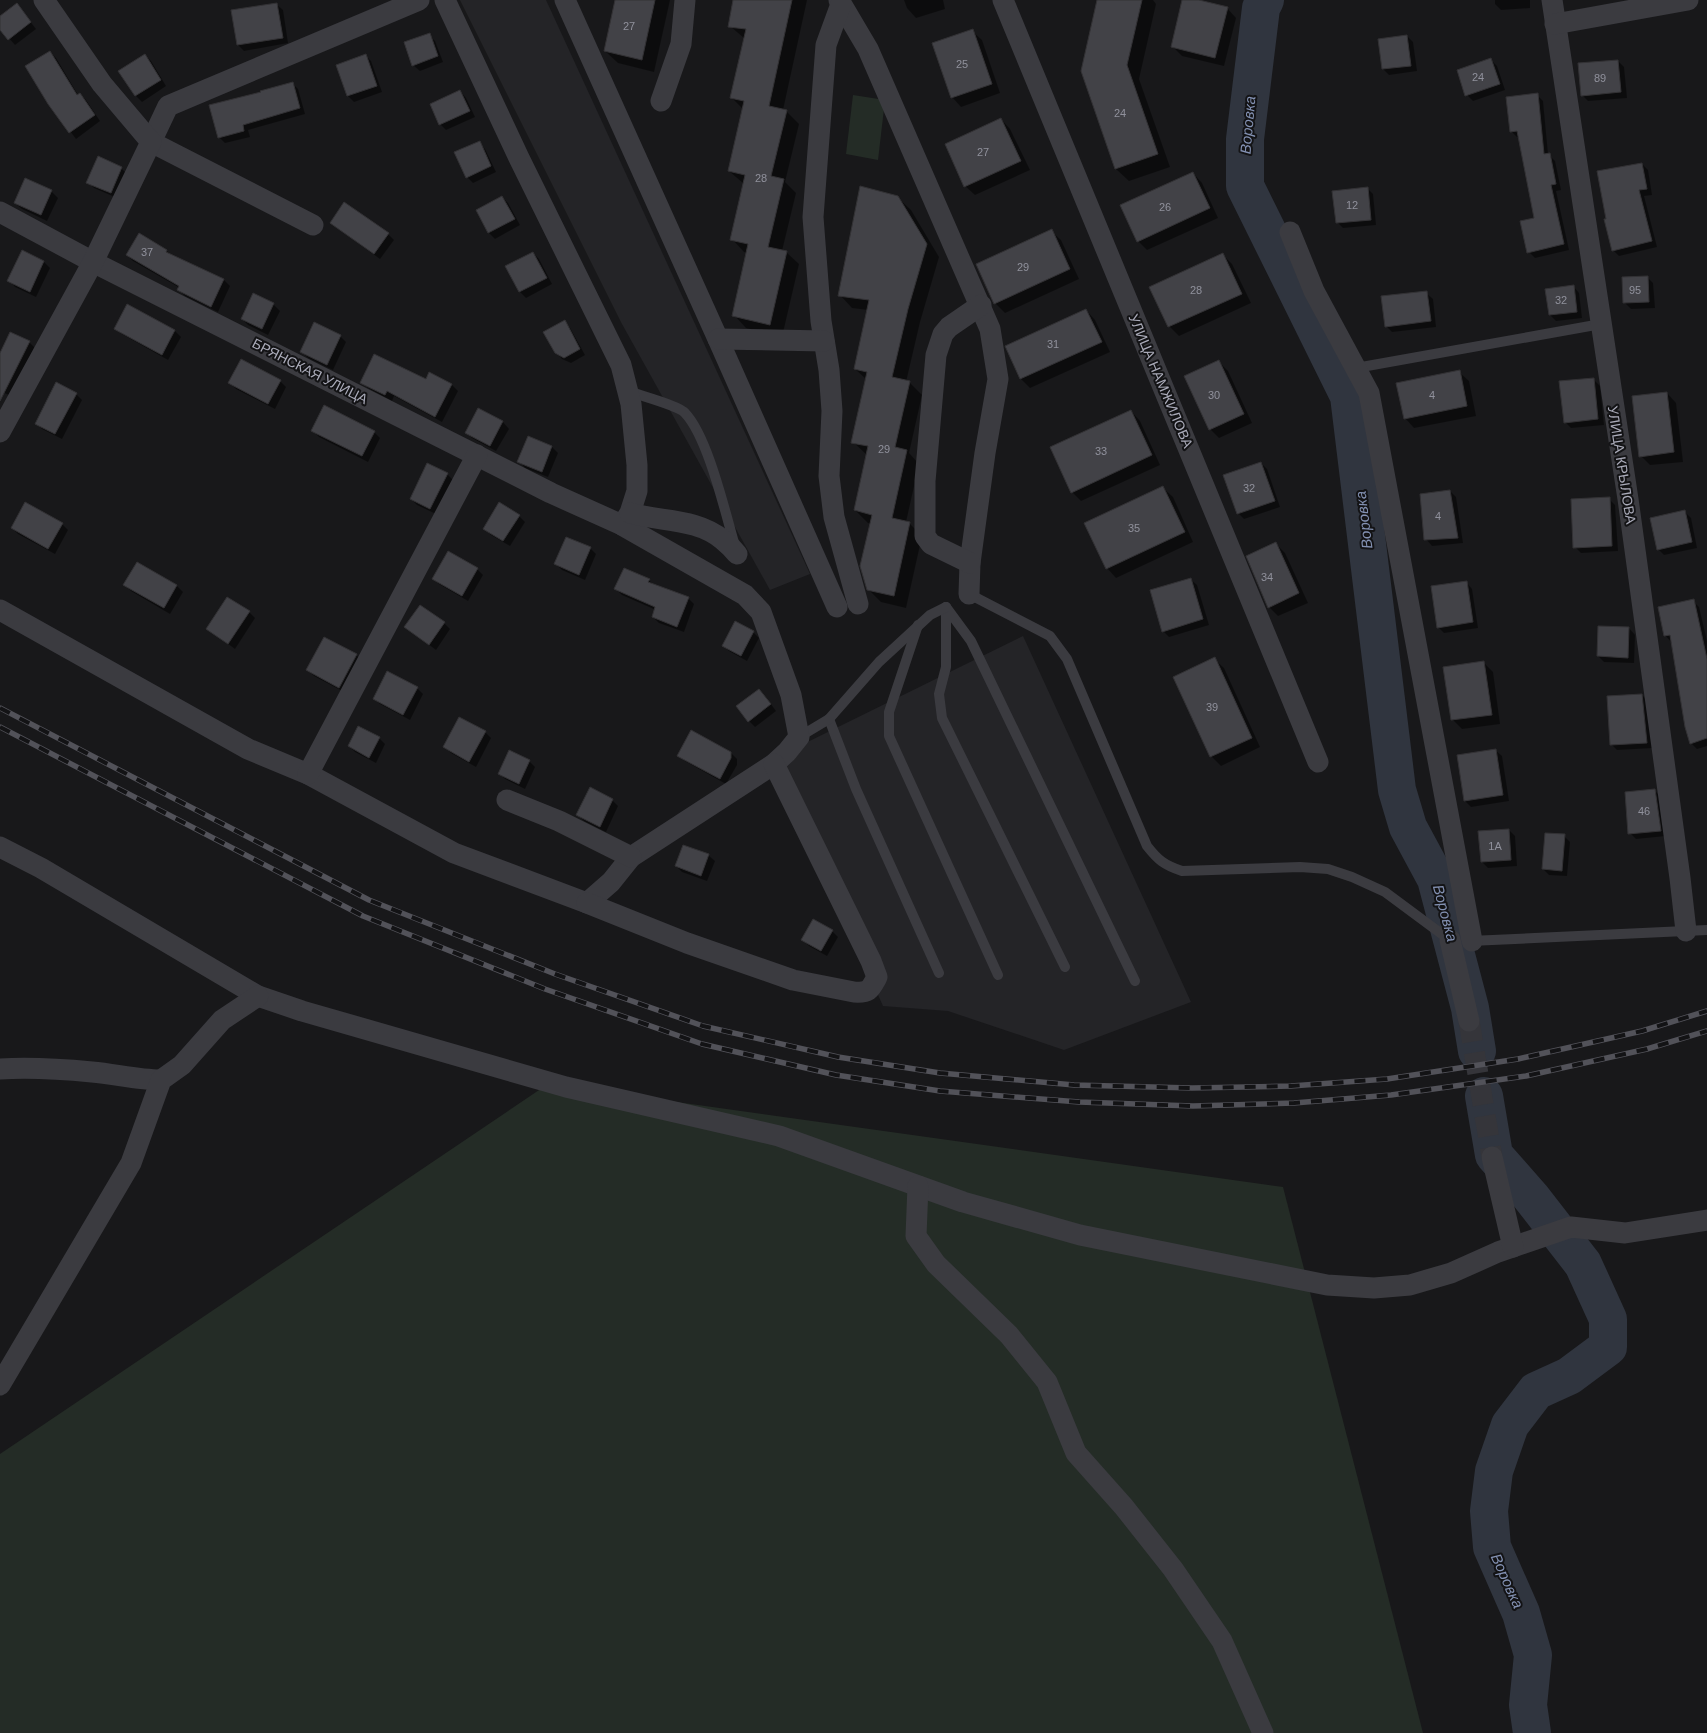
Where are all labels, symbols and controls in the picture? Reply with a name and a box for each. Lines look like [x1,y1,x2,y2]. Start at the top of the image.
house number: 27 [623,20,635,32]
house number: 25 [956,58,968,70]
house number: 24 [1472,71,1484,83]
house number: 89 [1594,72,1606,84]
water label: Воровка [1236,95,1259,155]
house number: 24 [1114,107,1126,119]
house number: 27 [977,146,989,158]
house number: 28 [755,172,767,184]
house number: 12 [1346,199,1358,211]
house number: 26 [1159,201,1171,213]
house number: 37 [141,246,153,258]
house number: 29 [1017,261,1029,273]
house number: 28 [1190,284,1202,296]
house number: 95 [1629,284,1641,296]
house number: 32 [1555,294,1567,306]
street label: УЛИЦА НАМЖИЛОВА [1126,312,1197,451]
street label: БРЯНСКАЯ УЛИЦА [250,335,371,407]
house number: 31 [1047,338,1059,350]
house number: 30 [1208,389,1220,401]
house number: 4 [1429,389,1435,401]
street label: УЛИЦА КРЫЛОВА [1605,405,1639,526]
house number: 29 [878,443,890,455]
house number: 33 [1095,445,1107,457]
house number: 32 [1243,482,1255,494]
water label: Воровка [1352,490,1375,550]
house number: 4 [1435,510,1441,522]
house number: 35 [1128,522,1140,534]
house number: 34 [1261,571,1273,583]
house number: 39 [1206,701,1218,713]
house number: 46 [1638,805,1650,817]
house number: 1А [1488,840,1502,852]
water label: Воровка [1430,883,1461,943]
water label: Воровка [1488,1551,1527,1611]

